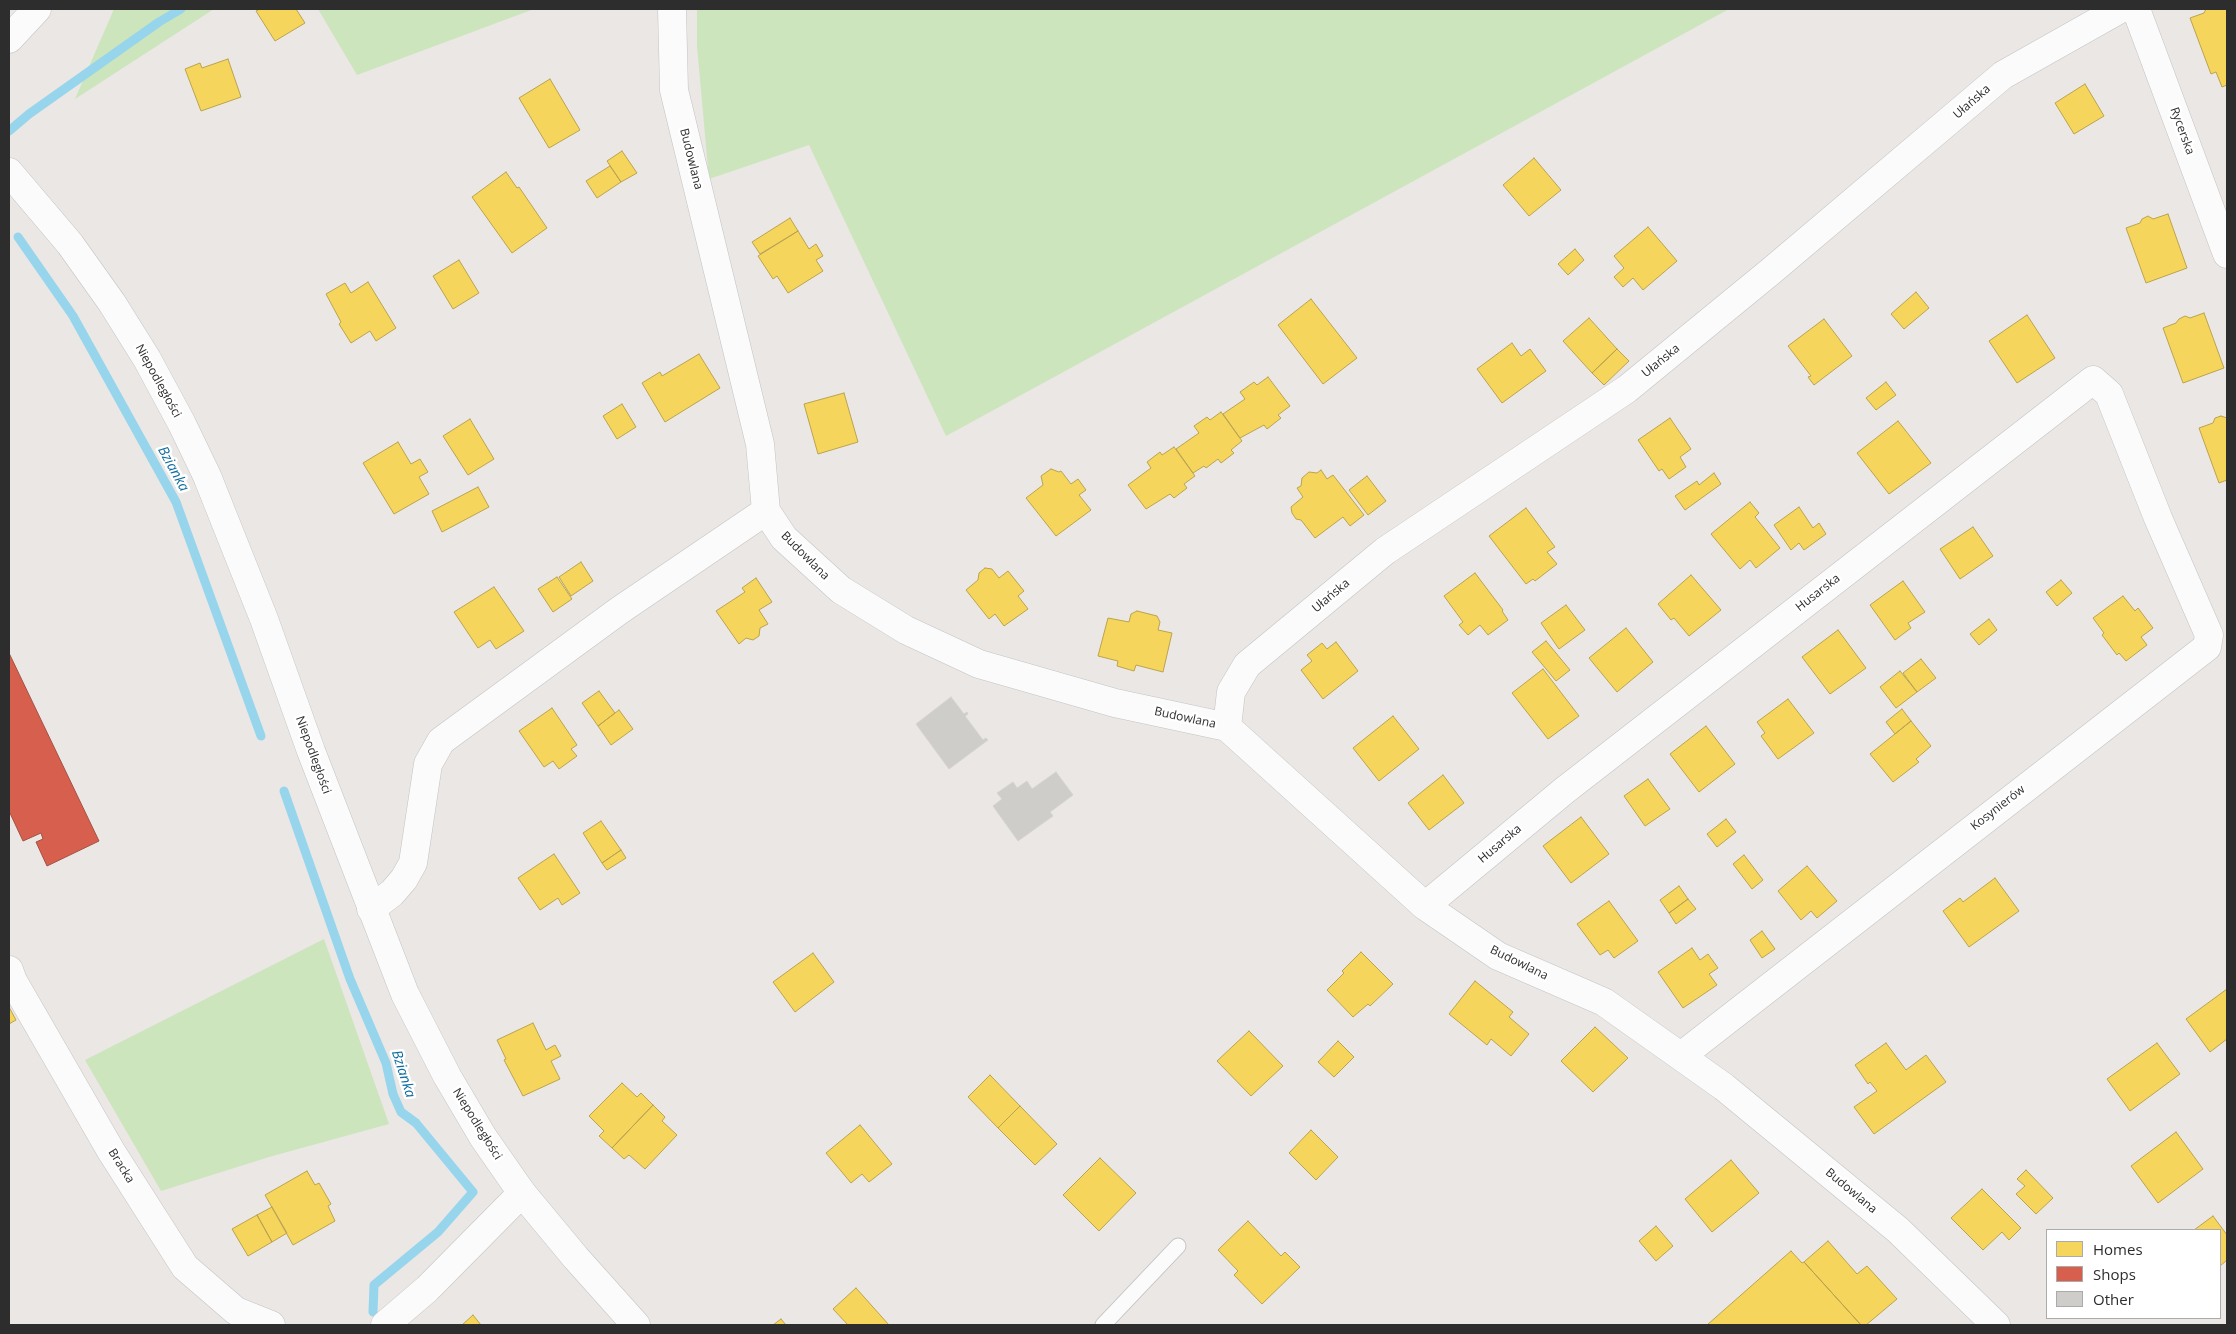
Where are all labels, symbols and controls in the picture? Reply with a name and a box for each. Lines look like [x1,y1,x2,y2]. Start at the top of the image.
street label: Ułańska [1950,82,1994,122]
street label: Rycerska [2167,105,2197,157]
street label: Budowlana [676,127,706,191]
street label: Ułańska [1639,341,1683,381]
street label: Niepodległości [132,342,184,420]
water label: Bzianka [154,444,192,494]
street label: Budowlana [778,529,832,583]
street label: Husarska [1793,571,1843,615]
street label: Ułańska [1309,576,1353,616]
street label: Budowlana [1153,704,1217,732]
street label: Niepodległości [292,714,334,796]
street label: Kosynierów [1968,782,2028,834]
street label: Husarska [1475,822,1525,866]
street label: Budowlana [1488,943,1550,983]
water label: Bzianka [387,1048,419,1100]
street label: Niepodległości [449,1086,505,1162]
street label: Bracka [105,1146,137,1186]
street label: Budowlana [1822,1165,1880,1217]
legend [2046,1229,2221,1319]
text: Homes [2093,1239,2143,1259]
text: Shops [2093,1264,2136,1284]
text: Other [2093,1289,2134,1309]

